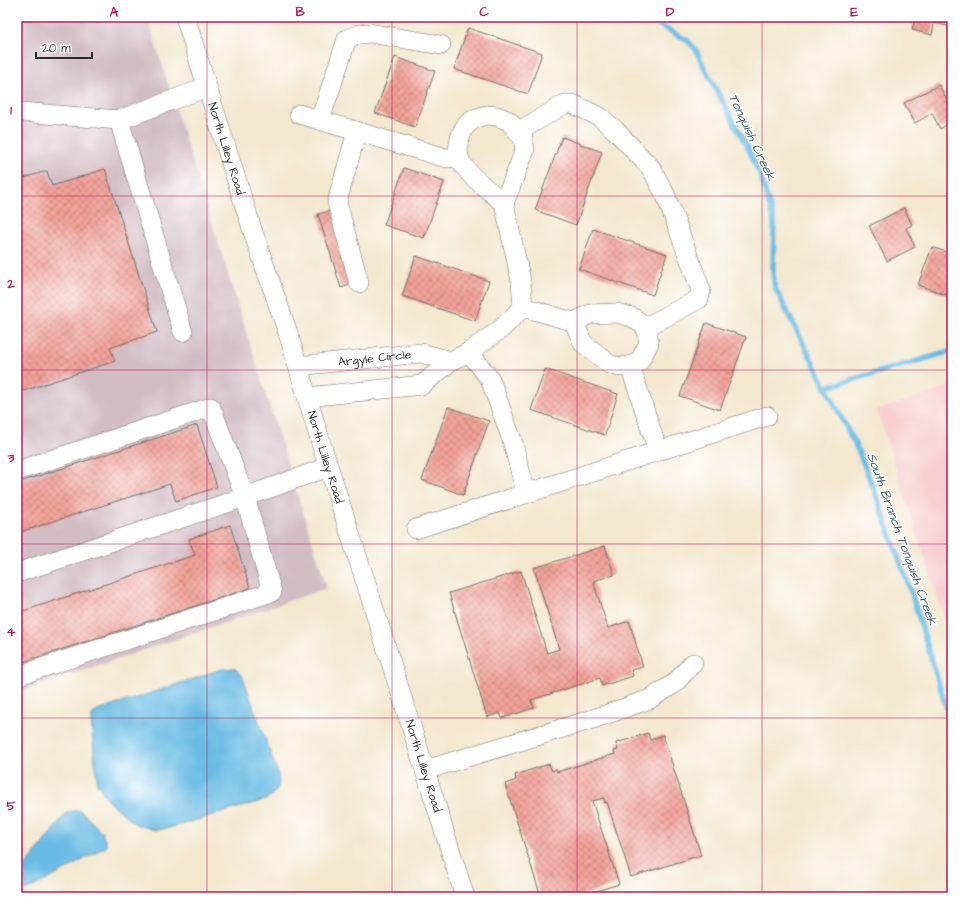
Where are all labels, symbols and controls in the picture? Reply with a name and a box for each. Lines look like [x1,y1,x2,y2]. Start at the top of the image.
text: A [110,3,119,21]
text: B [295,3,305,21]
text: C [479,3,489,21]
text: D [666,3,675,21]
text: E [850,3,858,21]
scale bar [36,34,92,60]
text: 20 m [42,40,71,57]
water label: Tonquish Creek [724,91,780,184]
street label: North Lilley Road [204,100,249,197]
text: 1 [10,101,12,119]
text: 2 [6,275,15,293]
street label: Argyle Circle [337,346,412,370]
street label: North Lilley Road [303,409,348,505]
text: 3 [7,449,15,467]
water label: South Branch Tonquish Creek [862,450,942,629]
text: 4 [7,623,16,641]
street label: North Lilley Road [401,718,446,814]
text: 5 [6,797,16,815]

